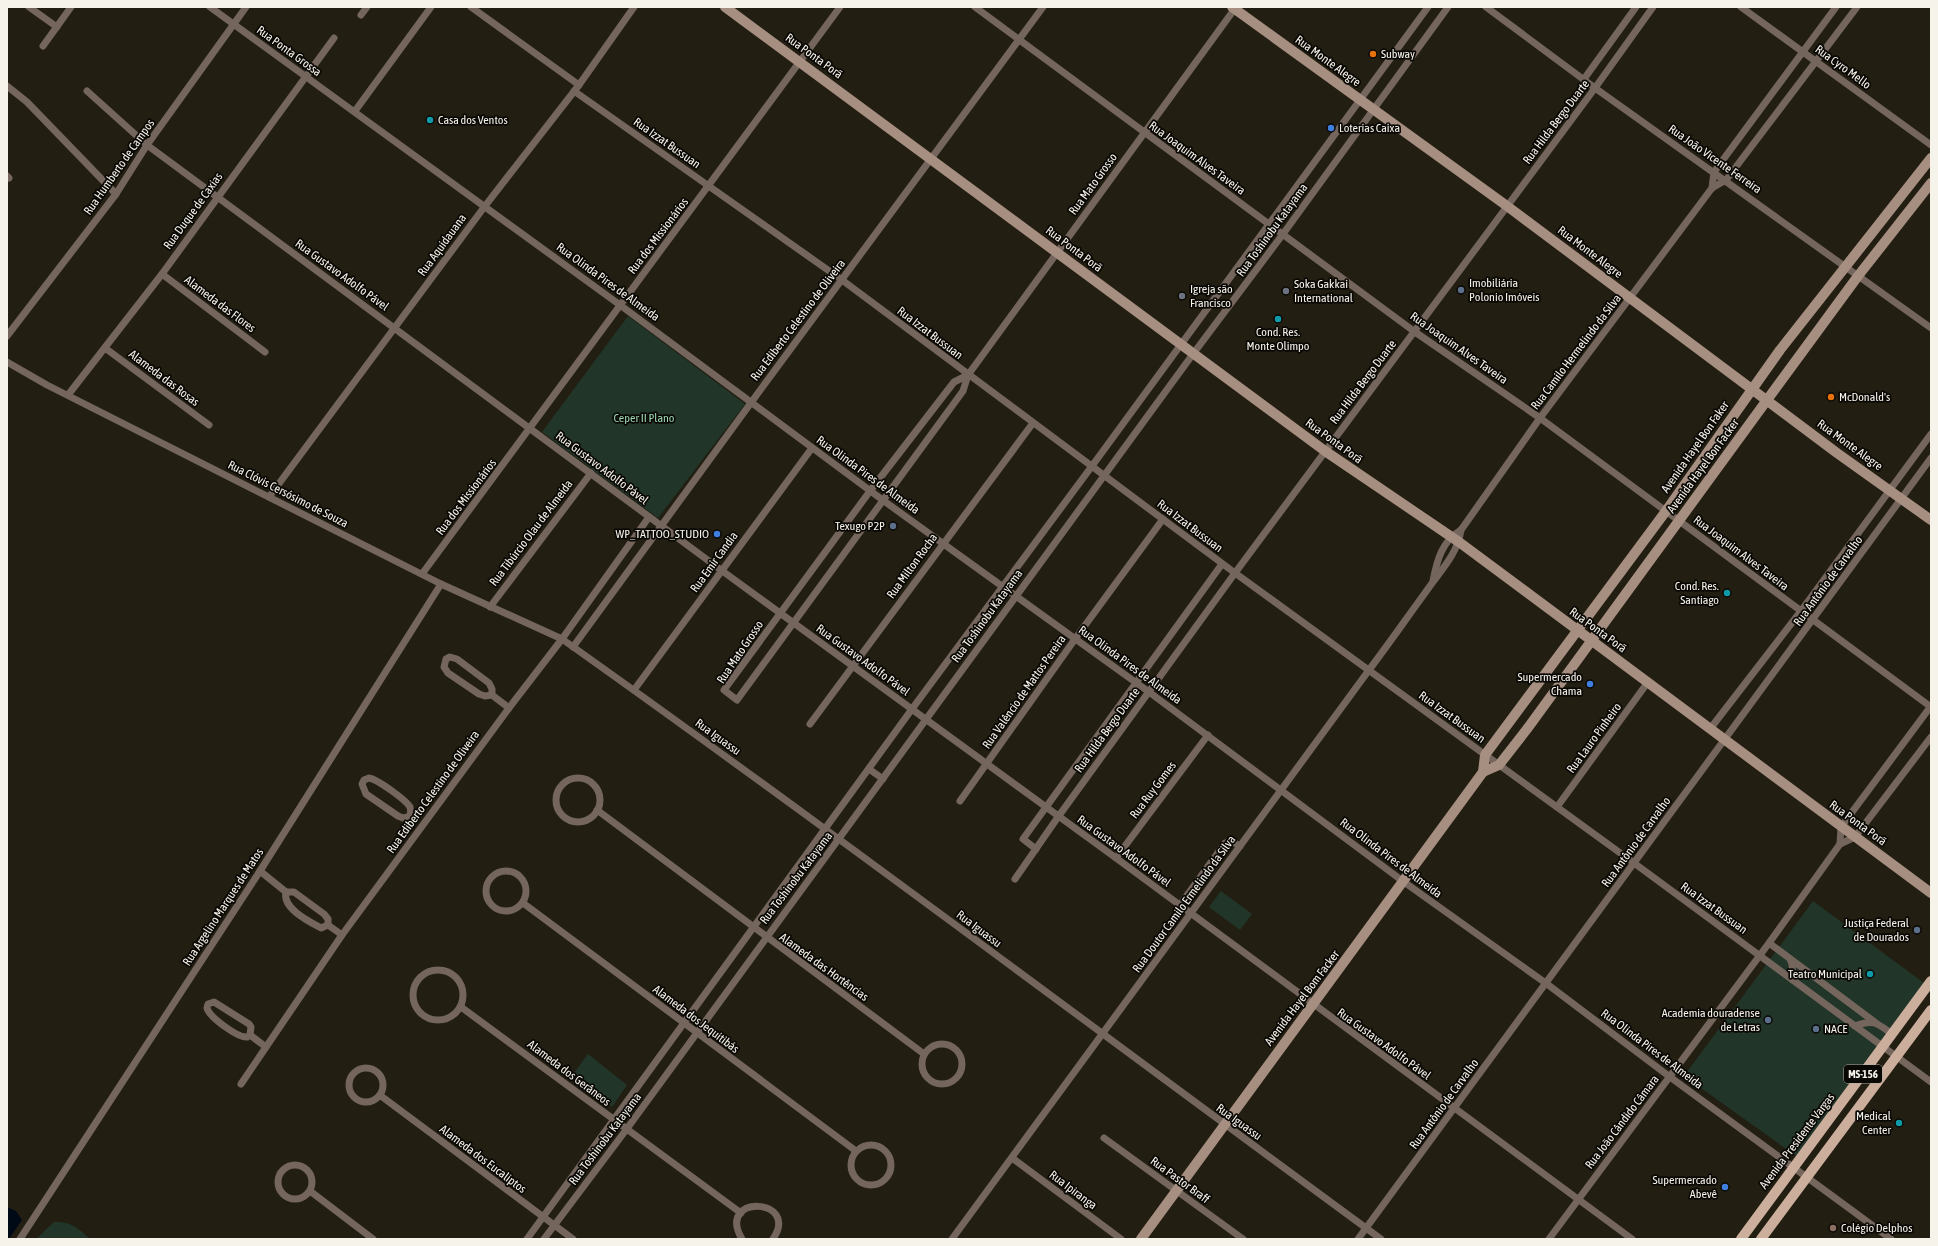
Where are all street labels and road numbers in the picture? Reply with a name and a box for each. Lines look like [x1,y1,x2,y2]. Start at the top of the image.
street label: Rua Ponta Grossa [254,23,324,79]
street label: Rua Ponta Porã [783,31,845,81]
street label: Rua Monte Alegre [1293,33,1363,89]
street label: Rua Cyro Mello [1812,42,1874,92]
street label: Rua Hilda Bergo Duarte [1520,77,1592,167]
street label: Rua Izzat Bussuan [631,115,703,171]
street label: Rua Humberto de Campos [81,116,157,218]
street label: Rua Joaquim Alves Taveira [1146,118,1248,198]
street label: Rua João Vicente Ferreira [1666,122,1764,196]
street label: Rua Mato Grosso [1066,150,1120,218]
street label: Rua Duque de Caxias [161,170,225,252]
street label: Rua Toshinobu Katayama [1234,181,1310,279]
street label: Rua dos Missionários [625,195,691,277]
street label: Rua Aquidauana [415,211,469,279]
street label: Rua Ponta Porã [1043,223,1105,275]
street label: Rua Monte Alegre [1555,223,1625,281]
street label: Rua Gustavo Adolfo Pável [292,236,392,314]
street label: Rua Olinda Pires de Almeida [554,240,662,324]
street label: Rua Ediberto Celestino de Oliveira [748,257,848,383]
street label: Alameda das Flores [182,273,258,335]
street label: Rua Camilo Hermelindo da Silva [1528,292,1624,412]
street label: Rua Izzat Bussuan [894,304,966,362]
street label: Rua Joaquim Alves Taveira [1408,309,1510,387]
street label: Rua Hilda Bergo Duarte [1327,337,1399,427]
street label: Alameda das Rosas [126,347,202,409]
street label: Avenida Hayel Bon Faker [1658,398,1732,495]
street label: Rua Ponta Porã [1303,416,1365,466]
street label: Avenida Hayel Bon Facker [1664,416,1742,516]
street label: Rua Monte Alegre [1815,417,1885,473]
street label: Rua Gustavo Adolfo Pável [553,429,652,508]
street label: Rua Olinda Pires de Almeida [814,433,922,517]
street label: Rua dos Missionários [433,456,499,538]
street label: Rua Clóvis Cersósimo de Souza [226,458,350,530]
street label: Rua Tibúrcio Olau de Almeida [486,477,576,589]
street label: Rua Izzat Bussuan [1154,497,1226,555]
street label: Rua Joaquim Alves Taveira [1691,513,1791,593]
street label: Rua Emir Candia [687,529,741,595]
street label: Rua Milton Rocha [884,531,940,601]
street label: Rua Antônio de Carvalho [1791,533,1866,629]
street label: Rua Toshinobu Katayama [949,567,1025,665]
street label: Rua Ponta Porã [1567,605,1629,655]
street label: Rua Mato Grosso [714,618,766,686]
street label: Rua Gustavo Adolfo Pável [813,621,913,699]
street label: Rua Olinda Pires de Almeida [1076,623,1184,707]
street label: Rua Valêncio de Mattos Pereira [979,632,1069,752]
street label: Rua Hilda Bergo Duarte [1071,685,1143,775]
street label: Rua Izzat Bussuan [1416,688,1488,746]
street label: Rua Lauro Pinheiro [1564,700,1624,776]
street label: Rua Iguassu [692,716,744,758]
street label: Rua Ediberto Celestino de Oliveira [384,728,482,856]
street label: Rua Ruy Gomes [1127,759,1179,821]
street label: Rua Antônio de Carvalho [1599,794,1674,890]
street label: Rua Ponta Porã [1827,798,1889,848]
street label: Rua Gustavo Adolfo Pável [1074,812,1174,890]
street label: Rua Olinda Pires de Almeida [1337,815,1445,901]
street label: Rua Toshinobu Katayama [757,829,835,927]
street label: Rua Doutor Camilo Ermelindo da Silva [1130,833,1238,975]
street label: Rua Argelino Marques de Matos [180,846,266,968]
street label: Rua Izzat Bussuan [1678,879,1750,937]
street label: Rua Iguassu [954,907,1004,951]
street label: Alameda das Hortências [777,930,871,1004]
street label: Avenida Hayel Bom Facker [1262,947,1343,1048]
street label: Alameda dos Jequitibás [650,982,742,1056]
street label: Rua Gustavo Adolfo Pável [1334,1005,1434,1083]
street label: Rua Olinda Pires de Almeida [1598,1006,1706,1092]
street label: Alameda dos Gerâneos [525,1037,613,1109]
street label: Rua Antônio de Carvalho [1407,1056,1482,1152]
road number: MS-156 [1844,1065,1882,1083]
street label: Rua João Cândido Câmara [1582,1072,1662,1172]
street label: Rua Toshinobu Katayama [566,1090,644,1188]
street label: Avenida Presidente Vargas [1757,1090,1837,1192]
street label: Rua Iguassu [1213,1101,1265,1143]
street label: Alameda dos Eucaliptos [437,1122,529,1196]
street label: Rua Pastor Braff [1148,1154,1213,1206]
street label: Rua Ipiranga [1047,1168,1099,1212]

